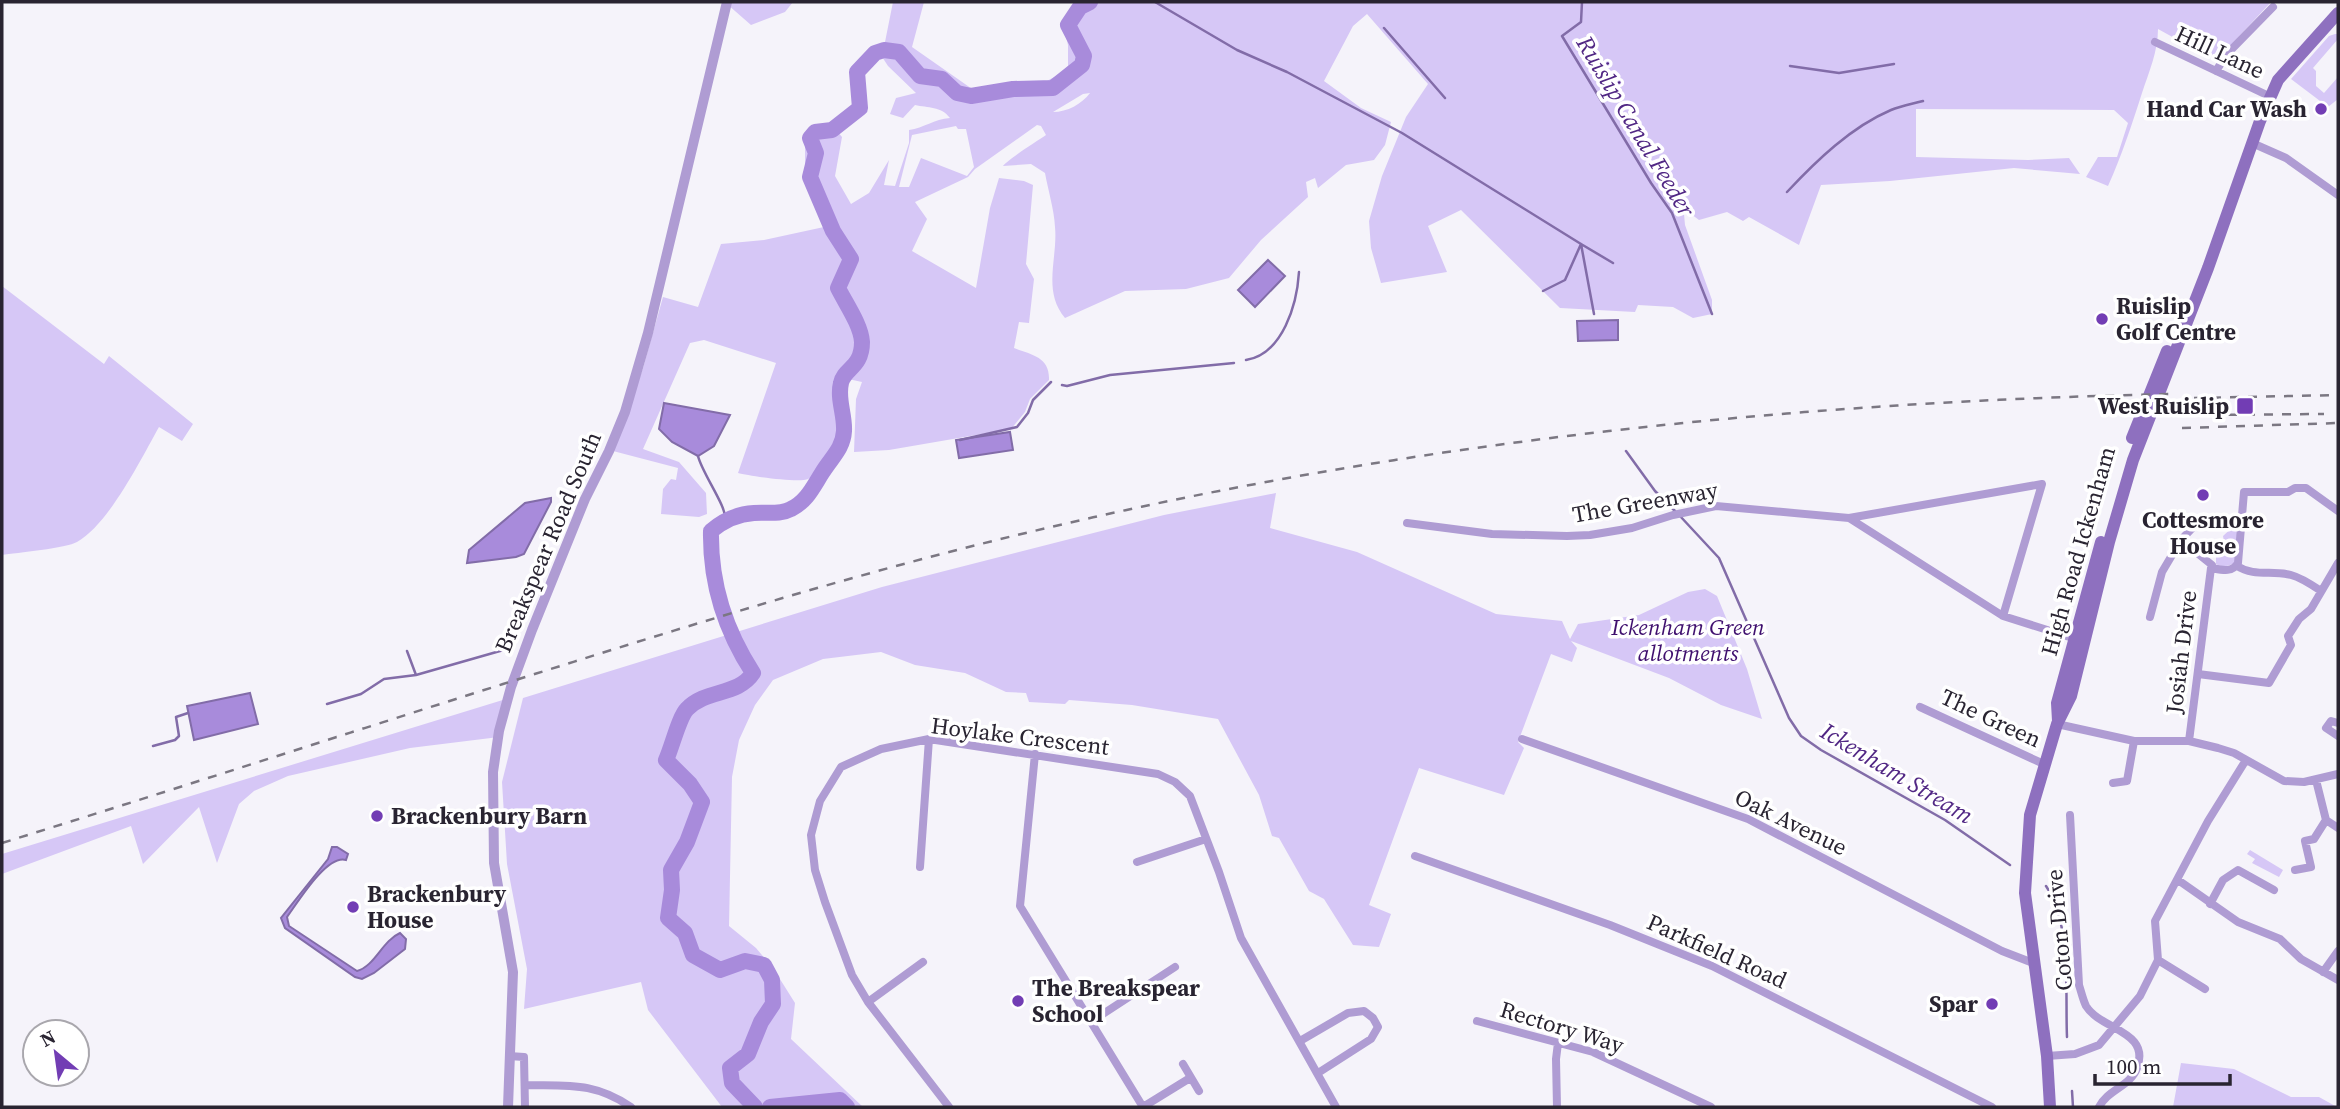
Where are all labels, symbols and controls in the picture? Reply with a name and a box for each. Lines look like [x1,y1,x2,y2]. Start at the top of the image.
street label: Hill Lane [2170,17,2270,87]
water label: Ruislip Canal Feeder [1568,29,1704,224]
place label: Hand Car Wash [2146,93,2307,125]
marker: Hand Car Wash [2313,101,2329,117]
place label: Ruislip Golf Centre [2116,290,2236,348]
marker: Ruislip Golf Centre [2094,311,2110,327]
place label: West Ruislip [2098,390,2229,422]
marker: West Ruislip [2235,396,2255,416]
street label: Breakspear Road South [487,426,609,657]
street label: High Road Ickenham [2033,442,2123,659]
street label: The Greenway [1570,473,1720,531]
marker: Cottesmore House [2195,487,2211,503]
place label: Cottesmore House [2142,504,2264,562]
street label: Josiah Drive [2157,589,2204,716]
park label: Ickenham Green allotments [1610,611,1765,669]
street label: The Green [1936,681,2046,755]
street label: Hoylake Crescent [929,709,1111,763]
water label: Ickenham Stream [1814,714,1980,832]
street label: Oak Avenue [1729,781,1853,863]
place label: Brackenbury Barn [391,800,587,832]
marker: Brackenbury Barn [369,808,385,824]
street label: Coton Drive [2038,868,2080,992]
place label: Brackenbury House [367,878,507,936]
marker: Brackenbury House [345,899,361,915]
street label: Parkfield Road [1642,906,1792,996]
place label: The Breakspear School [1032,972,1200,1030]
place label: Spar [1929,988,1978,1020]
marker: The Breakspear School [1010,993,1026,1009]
street label: Rectory Way [1496,993,1628,1061]
marker: Spar [1984,996,2000,1012]
north arrow [21,1018,91,1088]
text: N [35,1023,60,1053]
scale bar [2095,1042,2230,1086]
text: 100 m [2106,1052,2161,1081]

